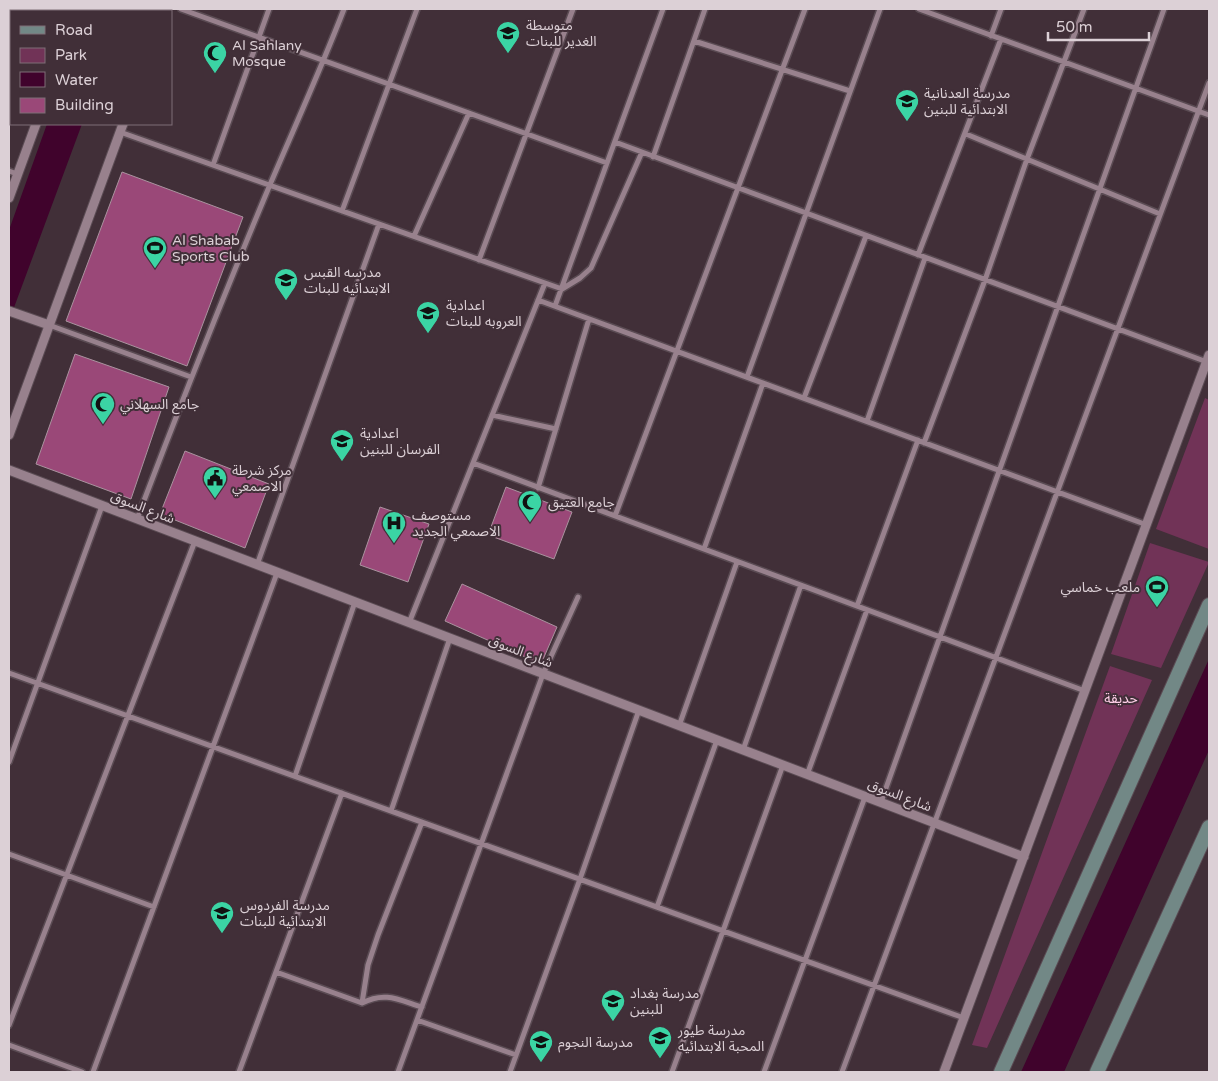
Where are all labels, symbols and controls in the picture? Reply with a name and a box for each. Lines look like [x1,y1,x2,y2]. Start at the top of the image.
legend [10,10,172,125]
scale bar [1048,10,1149,42]
place label: متوسطة الغدير للبنات [526,17,597,50]
text: 50 m [1056,18,1093,36]
school or university icon: متوسطة الغدير للبنات [495,20,521,54]
text: Road [55,21,93,39]
place label: Al Sahlany Mosque [232,37,302,70]
mosque icon: Al Sahlany Mosque [202,40,228,74]
text: Park [55,46,87,64]
text: Water [55,71,98,89]
place label: مدرسة العدنانية الابتدائية للبنين [924,85,1010,118]
school or university icon: مدرسة العدنانية الابتدائية للبنين [894,88,920,122]
text: Building [55,96,114,114]
place label: Al Shabab Sports Club [172,232,250,265]
sports icon: Al Shabab Sports Club [142,235,168,269]
place label: مدرسه القبس الابتدائيه للبنات [304,264,390,297]
school or university icon: مدرسه القبس الابتدائيه للبنات [273,267,299,301]
place label: اعدادية العروبه للبنات [446,297,522,330]
school or university icon: اعدادية العروبه للبنات [415,300,441,334]
mosque icon: جامع السهلاني [90,391,116,425]
place label: جامع السهلاني [120,396,199,415]
place label: اعدادية الفرسان للبنين [360,425,440,458]
school or university icon: اعدادية الفرسان للبنين [329,428,355,462]
place label: مركز شرطة الاصمعي [232,462,292,497]
public building icon: مركز شرطة الاصمعي [202,465,228,499]
street label: شارع السوق [108,487,177,529]
mosque icon: جامع العتيق [517,489,543,523]
place label: جامع العتيق [548,494,615,513]
place label: مستوصف الاصمعي الجديد [412,507,500,542]
hospital icon: مستوصف الاصمعي الجديد [381,510,407,544]
sports icon: ملعب خماسي [1144,574,1170,608]
place label: ملعب خماسي [1061,579,1140,598]
street label: شارع السوق [486,631,555,673]
park label: حديقة [1104,690,1138,707]
street label: شارع السوق [865,775,934,817]
place label: مدرسة الفردوس الابتدائية للبنات [240,897,330,930]
school or university icon: مدرسة الفردوس الابتدائية للبنات [209,900,235,934]
place label: مدرسة بغداد للبنين [630,985,699,1018]
school or university icon: مدرسة بغداد للبنين [600,988,626,1022]
place label: مدرسة طيور المحبة الابتدائيه [677,1022,764,1055]
school or university icon: مدرسة طيور المحبة الابتدائيه [647,1025,673,1059]
school or university icon: مدرسة النجوم [528,1029,554,1063]
place label: مدرسة النجوم [558,1034,633,1053]

